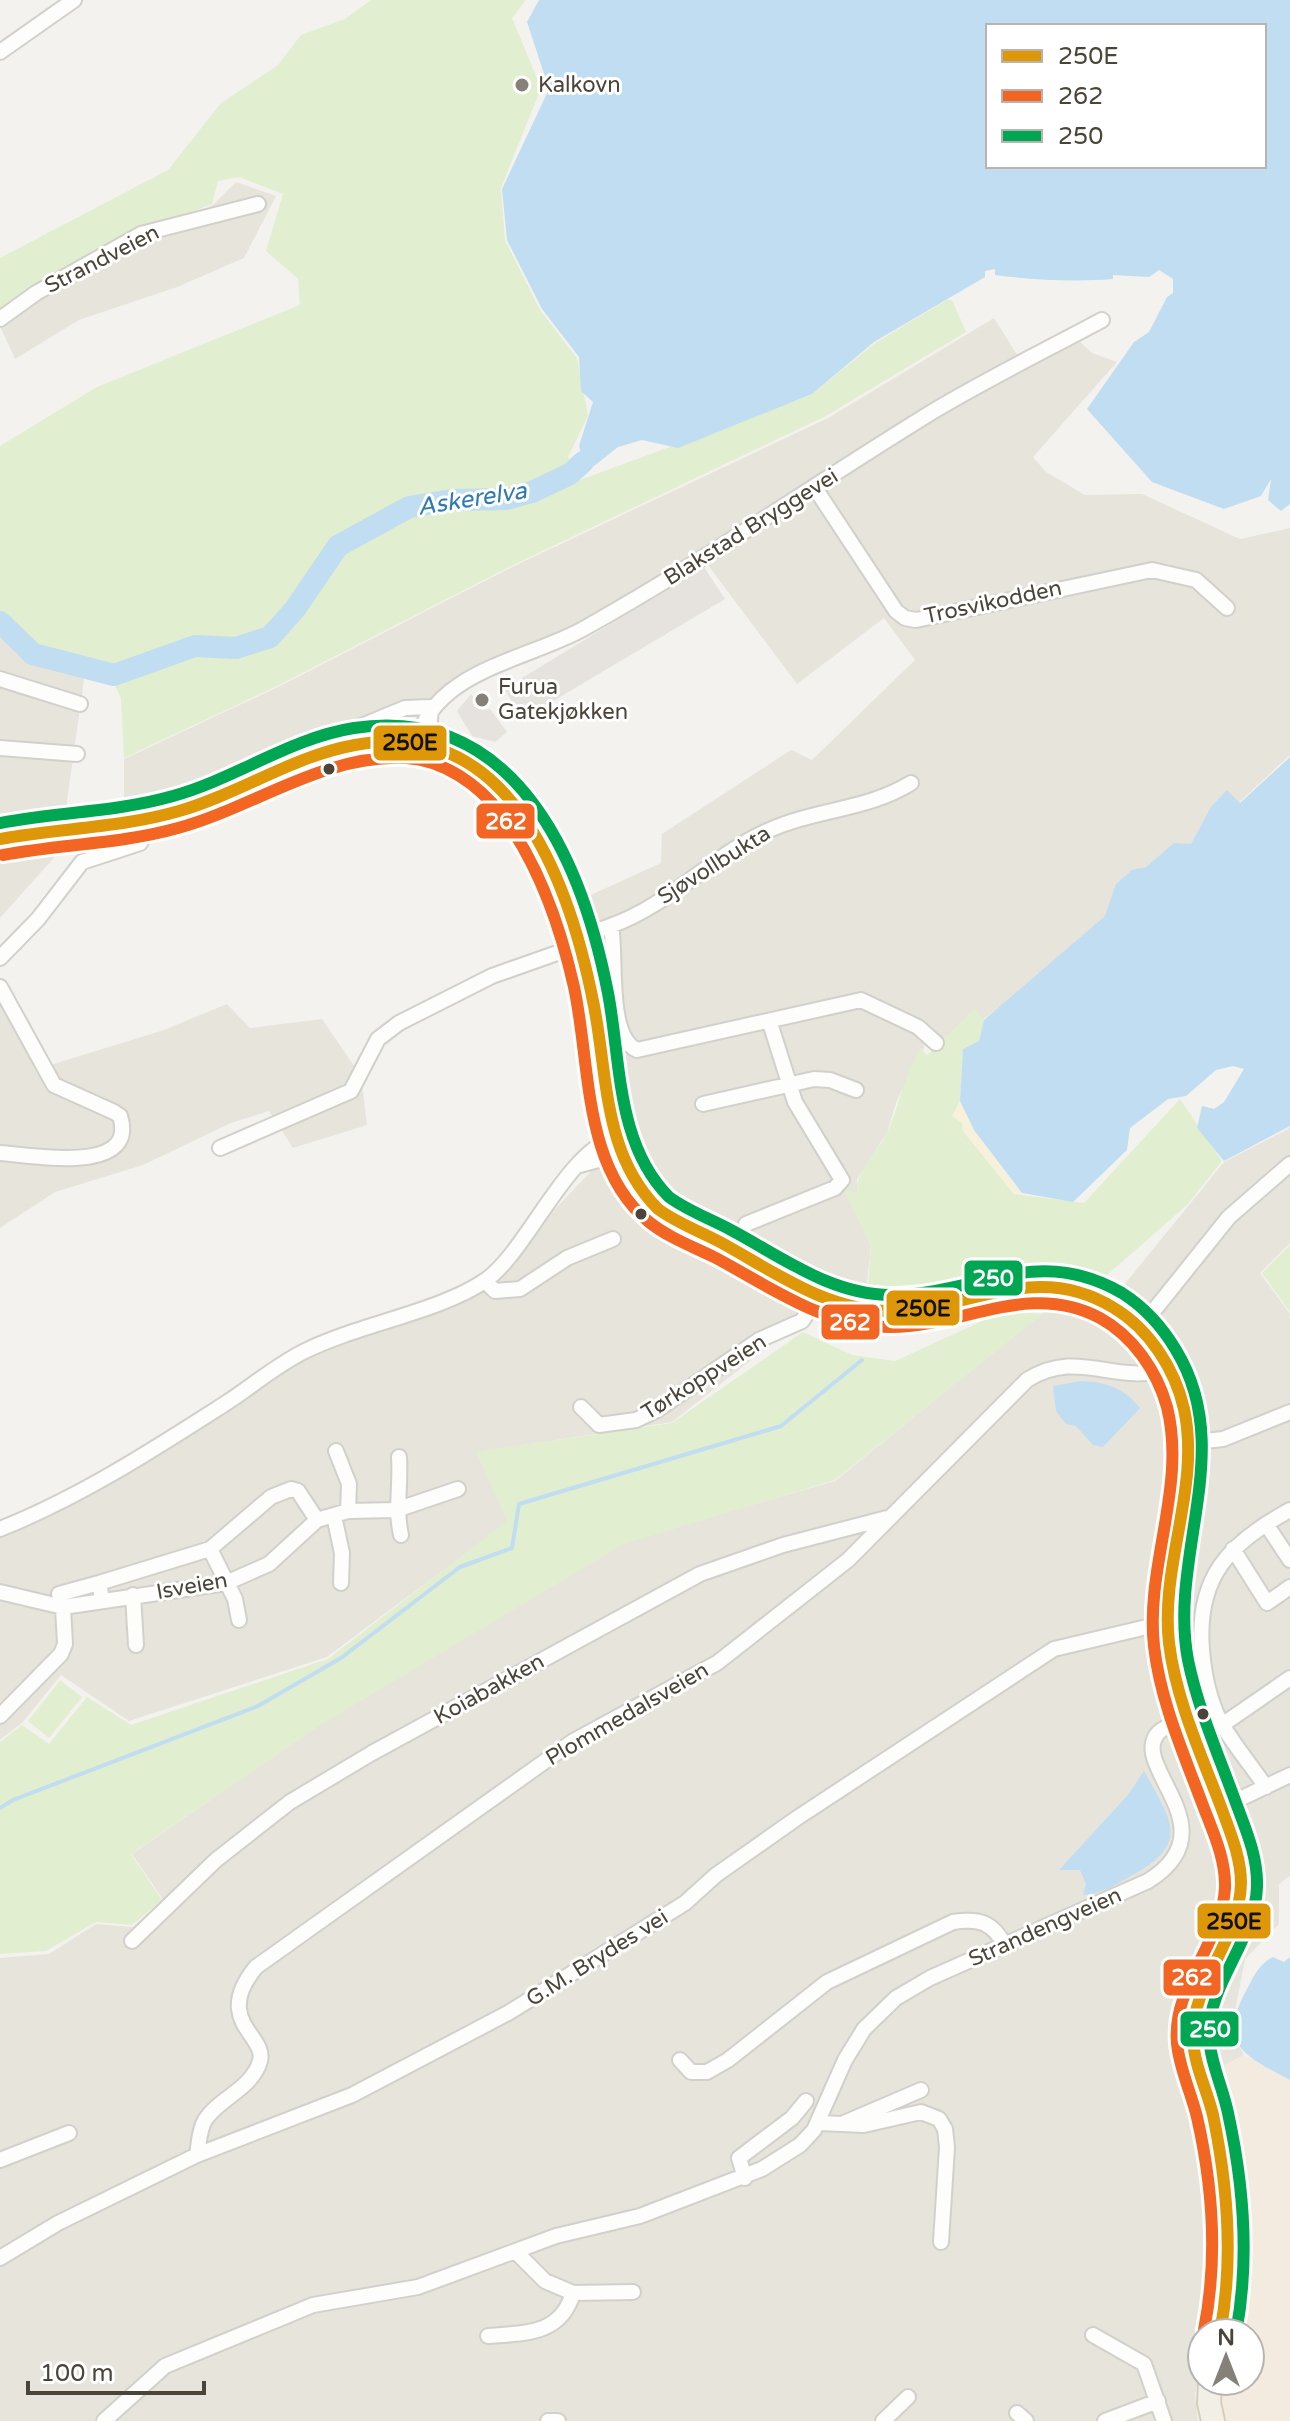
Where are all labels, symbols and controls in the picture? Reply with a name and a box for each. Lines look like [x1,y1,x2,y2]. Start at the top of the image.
legend [986,24,1266,168]
text: 250E [1058,42,1119,71]
place label: Kalkovn [538,72,621,98]
marker: Kalkovn [513,76,531,94]
text: 262 [1058,82,1103,111]
text: 250 [1058,122,1103,151]
street label: Strandveien [40,219,164,299]
street label: Blakstad Bryggevei [659,463,843,591]
water label: Askerelva [415,476,529,522]
street label: Trosvikodden [922,575,1064,629]
place label: Furua Gatekjøkken [498,674,628,725]
marker: Furua Gatekjøkken [473,691,491,709]
line badge: 250E [372,724,448,762]
text: 250E [382,730,438,756]
unlabelled marker [321,761,337,777]
line badge: 262 [475,802,536,840]
text: 262 [485,809,527,835]
street label: Sjøvollbukta [653,820,775,910]
unlabelled marker [633,1206,649,1222]
line badge: 250 [963,1259,1024,1297]
text: 250 [972,1266,1014,1292]
line badge: 250E [885,1289,961,1327]
text: 250E [895,1296,951,1322]
line badge: 262 [820,1303,881,1341]
text: 262 [829,1310,871,1336]
street label: Tørkoppveien [637,1328,771,1426]
street label: Isveien [154,1567,230,1605]
street label: Koiabakken [429,1648,549,1730]
street label: Plommedalsveien [541,1657,713,1771]
unlabelled marker [1195,1706,1211,1722]
street label: Strandengveien [965,1882,1125,1972]
line badge: 250E [1196,1902,1272,1940]
street label: G.M. Brydes vei [521,1904,673,2012]
text: 250E [1206,1909,1262,1935]
line badge: 262 [1162,1958,1222,1997]
text: 262 [1171,1965,1213,1991]
line badge: 250 [1179,2010,1240,2048]
text: 250 [1189,2017,1231,2043]
north arrow [1186,2317,1266,2397]
text: N [1217,2325,1235,2351]
scale bar [28,2345,204,2395]
text: 100 m [40,2359,114,2388]

